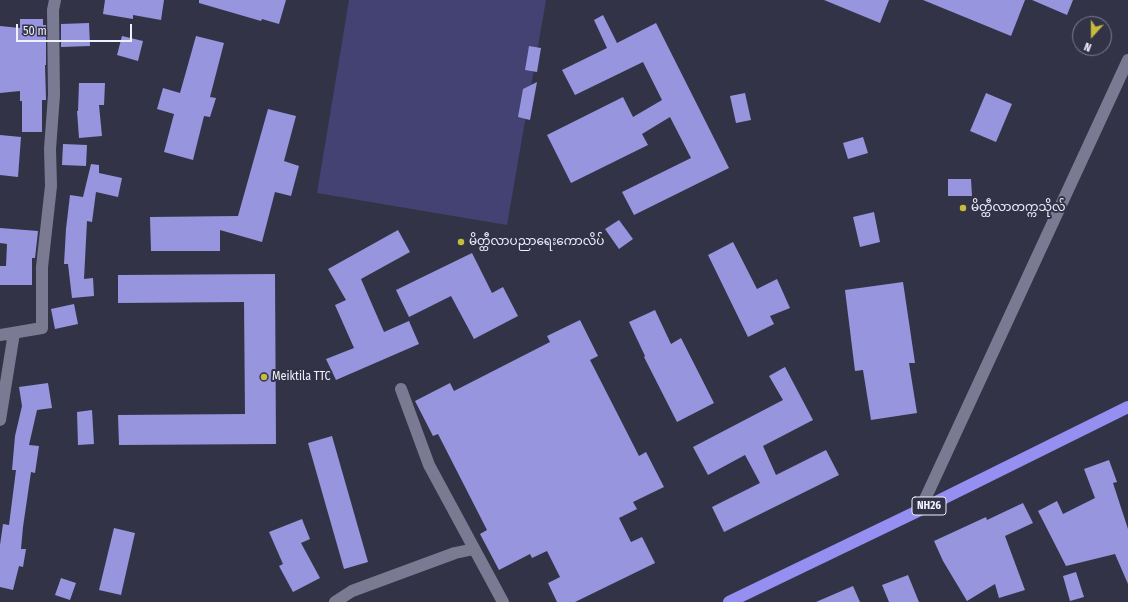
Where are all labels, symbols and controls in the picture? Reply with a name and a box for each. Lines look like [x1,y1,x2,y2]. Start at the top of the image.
scale bar [18,16,134,42]
north arrow [1072,16,1112,56]
text: 50 m [23,24,47,38]
text: N [1082,39,1093,54]
place label: မိတ္ထီလာတက္ကသိုလ် [971,201,1066,215]
marker: မိတ္ထီလာတက္ကသိုလ် [958,203,968,213]
place label: မိတ္ထီလာပညာရေးကောလိပ် [469,235,604,249]
marker: မိတ္ထီလာပညာရေးကောလိပ် [456,237,466,247]
place label: Meiktila TTC [272,370,331,384]
marker: Meiktila TTC [259,372,269,382]
road number: NH26 [912,497,946,515]

